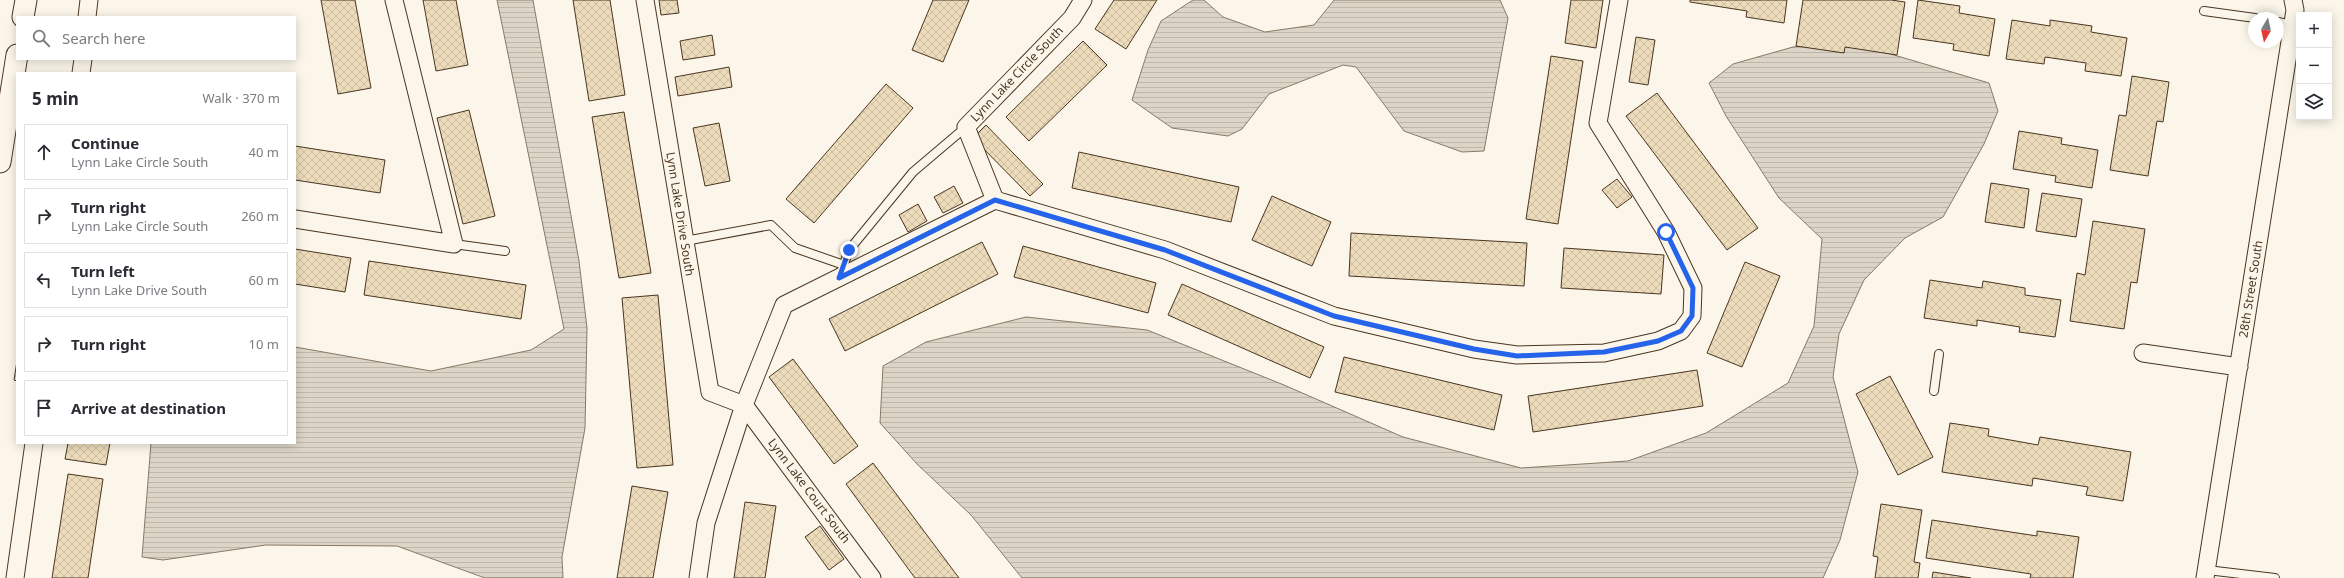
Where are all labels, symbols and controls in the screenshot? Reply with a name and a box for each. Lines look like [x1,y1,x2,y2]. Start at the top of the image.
north arrow [2248,12,2284,48]
map controls [2296,12,2332,120]
button: + [2296,12,2332,48]
search box [16,16,296,60]
street label: Lynn Lake Circle South [966,22,1067,125]
icon: search [30,27,52,49]
text: Search here [62,28,145,48]
button: − [2296,48,2332,84]
button: layers [2296,84,2332,120]
text: 5 min [32,87,79,110]
text: Walk · 370 m [202,89,280,107]
text: Continue [71,133,139,153]
icon: ahead [33,141,55,163]
text: 40 m [249,143,279,161]
street label: Lynn Lake Drive South [662,151,699,277]
text: Lynn Lake Circle South [71,153,208,171]
text: Turn right [71,197,146,217]
icon: right [33,205,55,227]
text: 260 m [241,207,279,225]
text: Lynn Lake Circle South [71,217,208,235]
route start [1657,223,1675,241]
street label: 28th Street South [2234,239,2267,339]
route end [840,241,858,259]
text: Turn left [71,261,135,281]
icon: left [33,269,55,291]
text: 60 m [249,271,279,289]
text: Lynn Lake Drive South [71,281,207,299]
icon: right [33,333,55,355]
text: Turn right [71,334,146,354]
text: 10 m [249,335,279,353]
icon: arrive [33,397,55,419]
text: Arrive at destination [71,398,226,418]
street label: Lynn Lake Court South [764,435,855,547]

